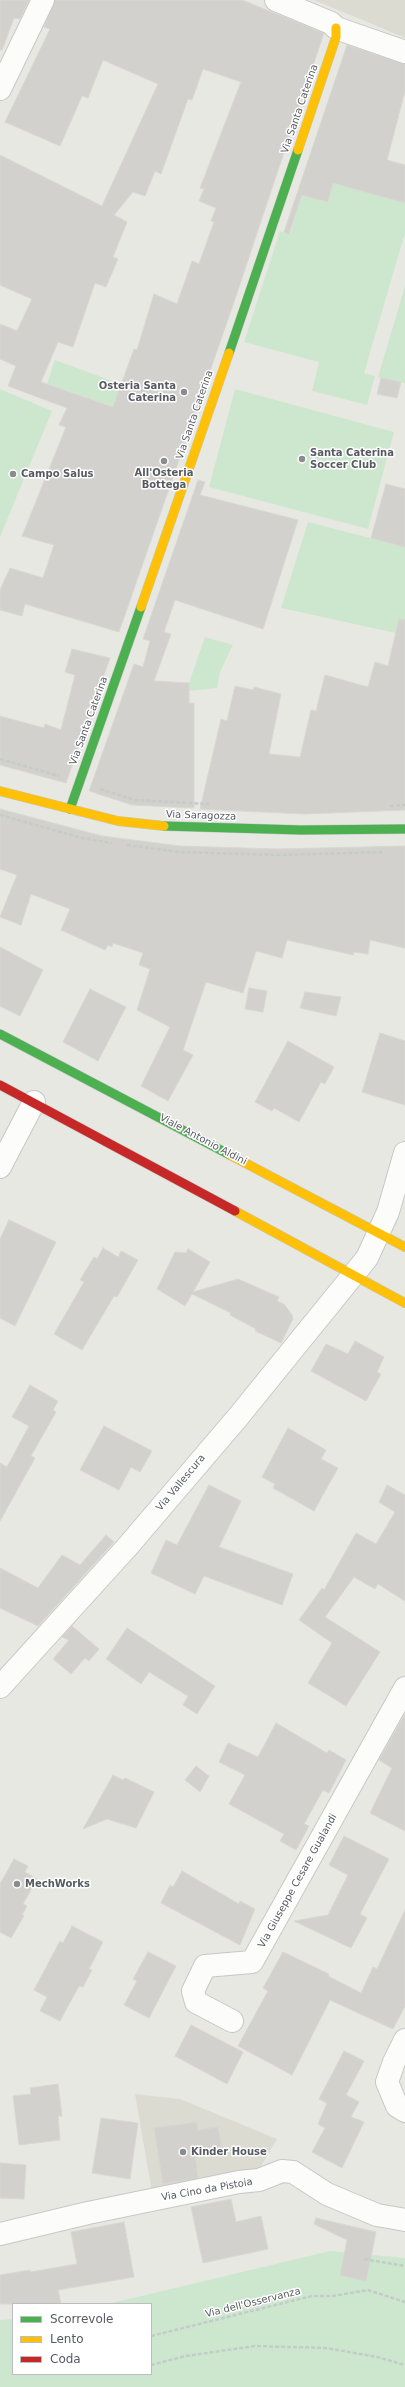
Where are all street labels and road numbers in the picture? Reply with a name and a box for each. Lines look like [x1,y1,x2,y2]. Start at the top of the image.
street label: Via Santa Caterina [279,63,321,155]
street label: Via Santa Caterina [174,369,216,461]
street label: Via Santa Caterina [67,675,111,767]
street label: Via Saragozza [166,809,236,823]
street label: Viale Antonio Aldini [157,1112,249,1168]
street label: Via Vallescura [154,1452,208,1514]
street label: Via Giuseppe Cesare Gualandi [256,1812,340,1950]
street label: Via Cino da Pistoia [160,2176,254,2204]
street label: Via dell'Osservanza [204,2285,302,2321]

